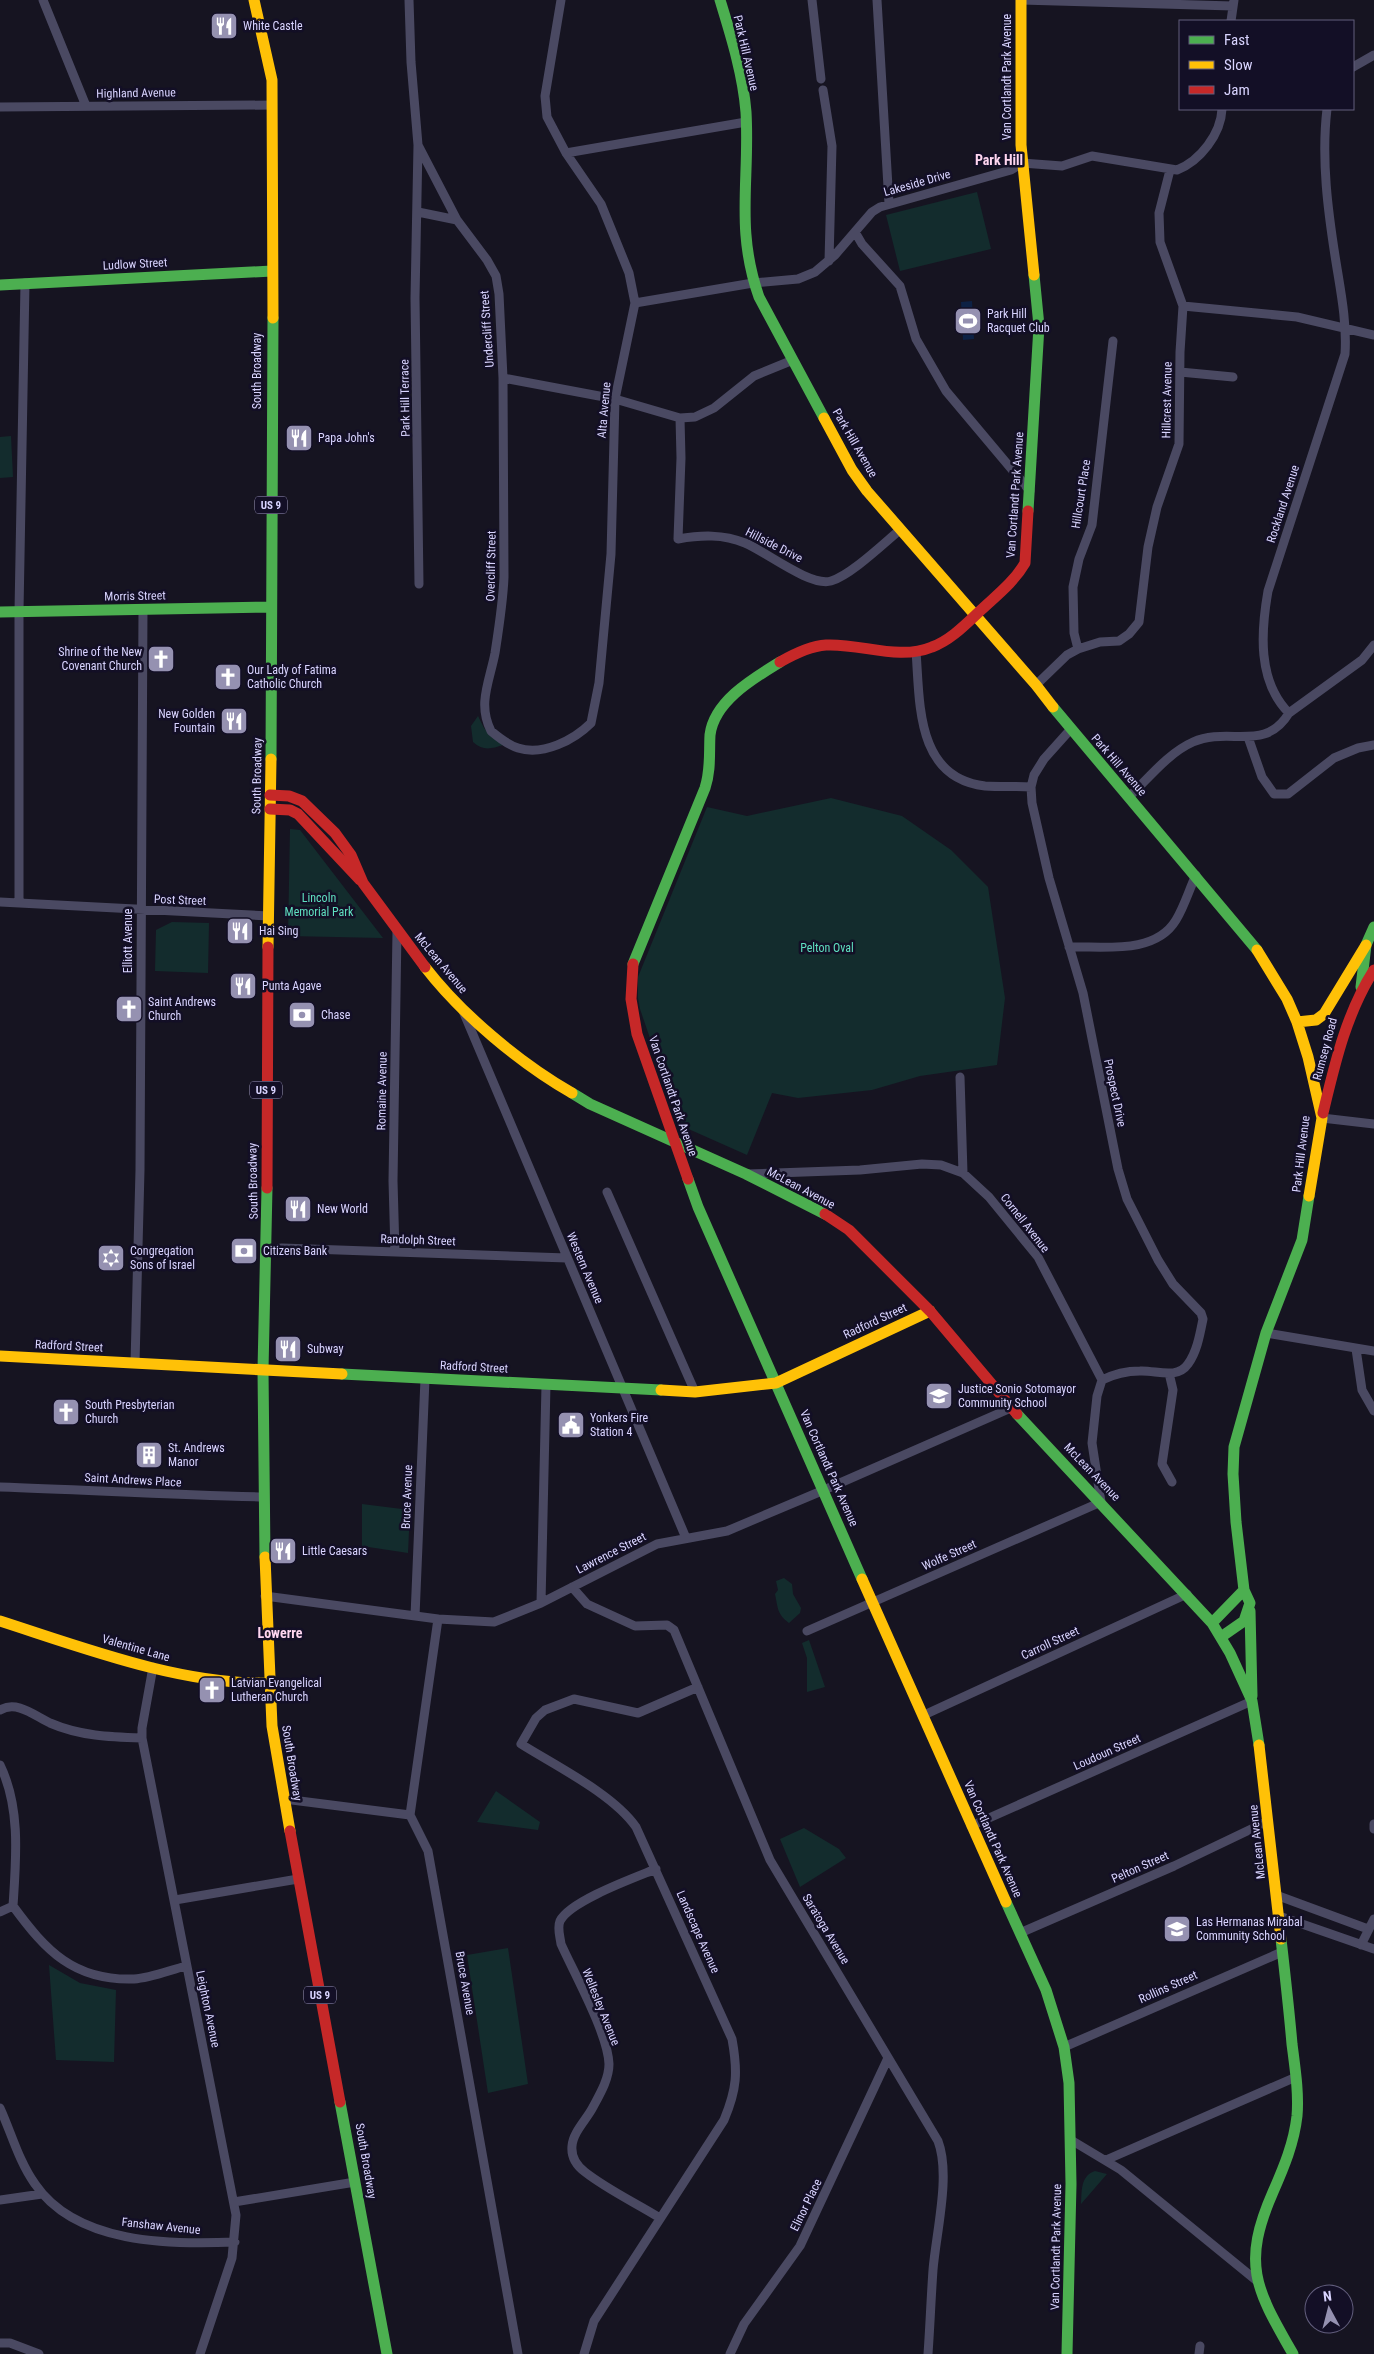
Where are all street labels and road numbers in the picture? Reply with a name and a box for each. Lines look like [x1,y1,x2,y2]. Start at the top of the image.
street label: Van Cortlandt Park Avenue [1000,13,1014,140]
street label: Park Hill Avenue [731,14,762,93]
street label: Highland Avenue [96,85,176,101]
street label: Lakeside Drive [882,167,952,199]
street label: Ludlow Street [102,255,168,273]
street label: Undercliff Street [477,290,497,368]
street label: South Broadway [250,333,264,409]
street label: Park Hill Terrace [397,359,413,437]
street label: Hillcrest Avenue [1159,361,1175,438]
street label: Alta Avenue [595,381,613,439]
street label: Park Hill Avenue [830,406,881,480]
street label: Van Cortlandt Park Avenue [1004,431,1026,559]
street label: Hillcourt Place [1069,458,1093,529]
street label: Rockland Avenue [1264,463,1302,545]
road number: US 9 [255,496,287,514]
street label: Hillside Drive [743,525,805,566]
street label: Overcliff Street [483,530,499,602]
street label: Morris Street [104,588,166,604]
street label: Park Hill Avenue [1088,731,1150,799]
street label: South Broadway [249,738,265,814]
street label: Post Street [154,892,207,908]
street label: Elliott Avenue [121,908,135,973]
street label: McLean Avenue [412,930,471,996]
street label: Rumsey Road [1310,1016,1340,1082]
street label: Van Cortlandt Park Avenue [646,1034,700,1158]
street label: Romaine Avenue [374,1051,390,1130]
street label: Prospect Drive [1101,1058,1129,1129]
road number: US 9 [250,1082,282,1098]
street label: Park Hill Avenue [1289,1114,1313,1193]
street label: South Broadway [245,1143,261,1219]
street label: McLean Avenue [765,1164,838,1212]
street label: Cornell Avenue [998,1191,1053,1255]
street label: Western Avenue [564,1230,606,1306]
street label: Randolph Street [380,1232,456,1248]
street label: Radford Street [841,1300,909,1342]
street label: Radford Street [35,1337,104,1355]
street label: Radford Street [440,1358,509,1376]
street label: Van Cortlandt Park Avenue [797,1407,861,1529]
street label: McLean Avenue [1061,1440,1123,1504]
street label: Bruce Avenue [399,1464,415,1529]
street label: Saint Andrews Place [84,1470,182,1490]
street label: Lawrence Street [574,1529,649,1577]
street label: Wolfe Street [920,1537,979,1573]
street label: Carroll Street [1019,1623,1082,1662]
street label: Valentine Lane [101,1632,172,1664]
street label: South Broadway [279,1724,305,1802]
street label: Loudoun Street [1071,1731,1143,1773]
street label: Van Cortlandt Park Avenue [961,1778,1025,1900]
street label: McLean Avenue [1246,1804,1268,1880]
street label: Pelton Street [1109,1848,1171,1886]
street label: Landscape Avenue [674,1889,723,1976]
street label: Saratoga Avenue [800,1891,853,1967]
street label: Bruce Avenue [453,1950,478,2016]
street label: Wellesley Avenue [579,1966,623,2048]
street label: Rollins Street [1136,1968,1200,2006]
street label: Leighton Avenue [193,1969,223,2049]
road number: US 9 [304,1986,336,2004]
street label: South Broadway [352,2122,380,2200]
street label: Elinor Place [787,2176,825,2233]
street label: Van Cortlandt Park Avenue [1048,2183,1064,2310]
street label: Fanshaw Avenue [121,2215,202,2237]

